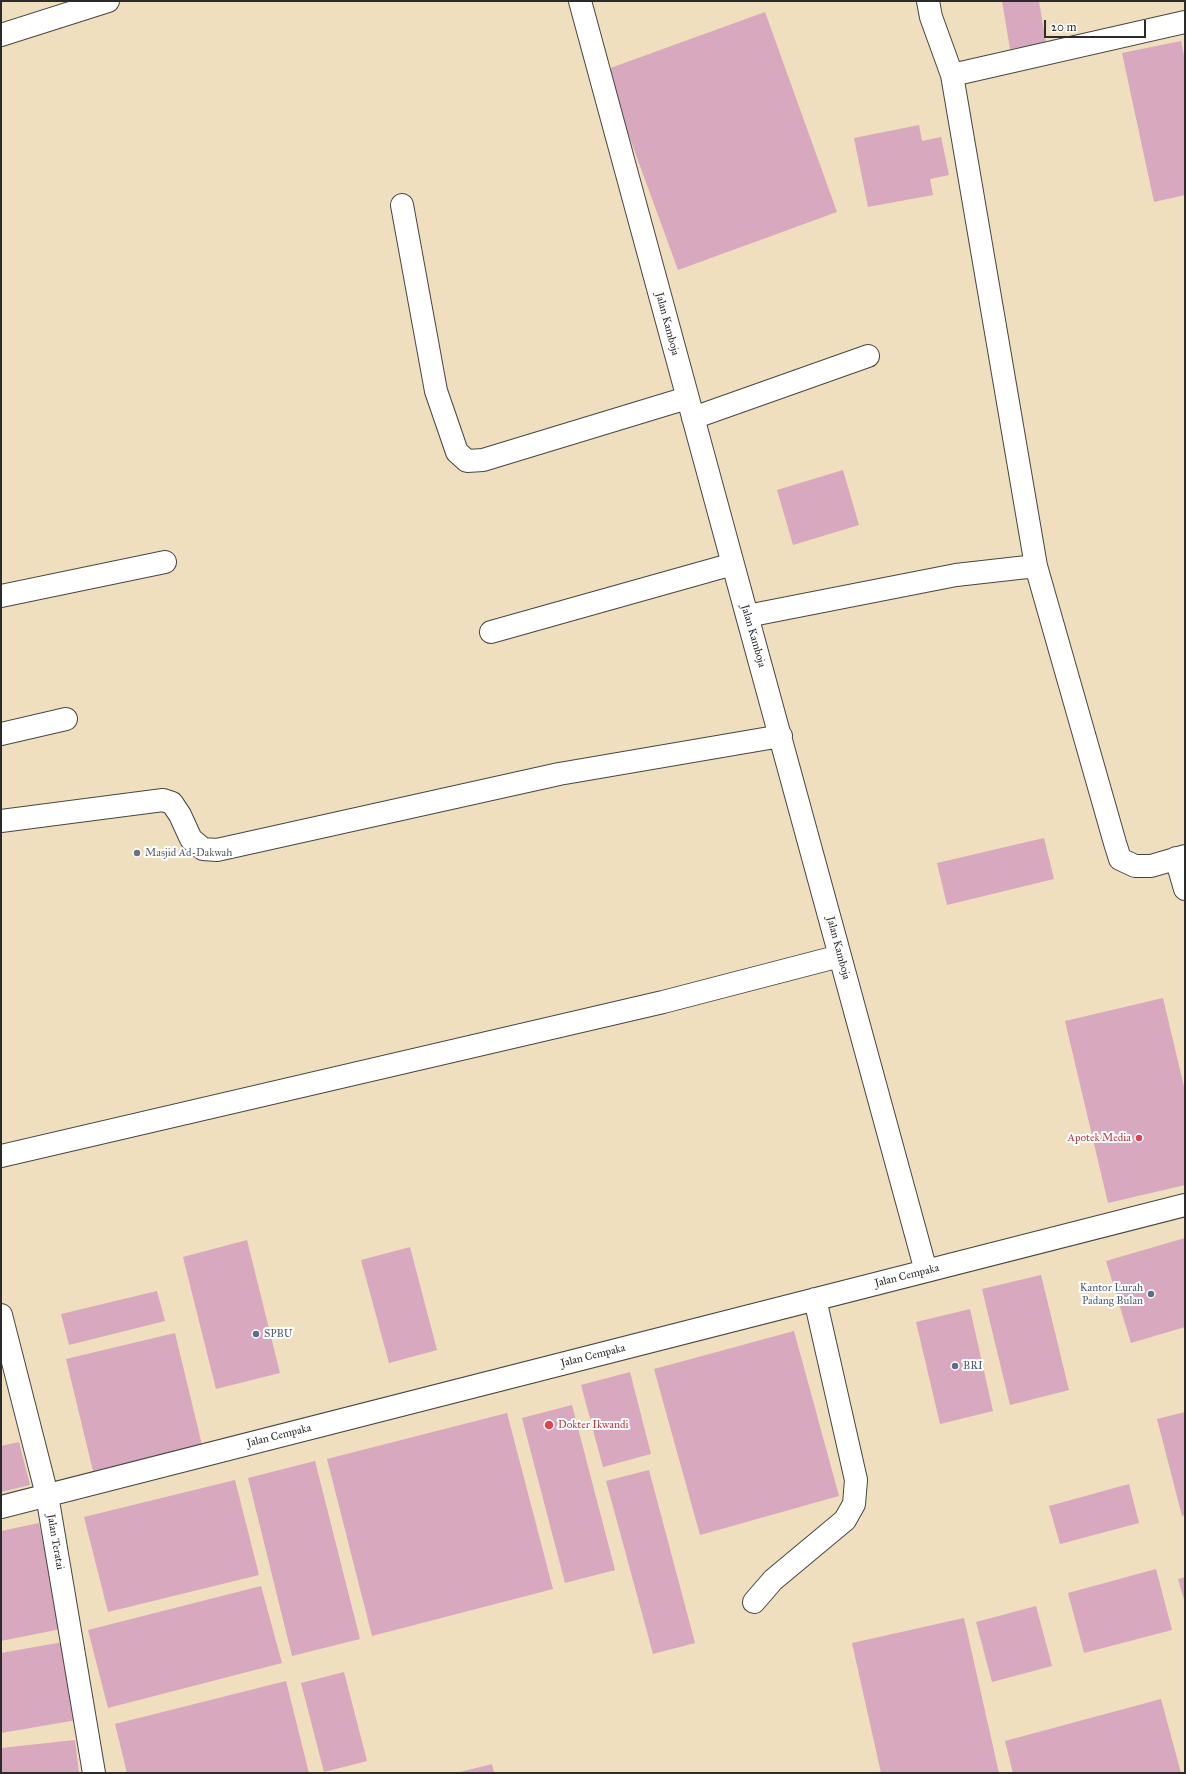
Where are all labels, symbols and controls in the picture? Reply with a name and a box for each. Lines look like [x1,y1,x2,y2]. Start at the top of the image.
scale bar [1046,12,1148,38]
text: 20 m [1051,20,1077,34]
street label: Jalan Kamboja [652,291,682,357]
street label: Jalan Kamboja [738,603,768,669]
place label: Masjid Ad-Dakwah [145,846,232,860]
marker: Masjid Ad-Dakwah [132,848,142,858]
street label: Jalan Kamboja [823,915,853,981]
place label: Apotek Media [1068,1131,1131,1145]
marker: Apotek Media [1134,1133,1144,1143]
street label: Jalan Cempaka [873,1262,941,1290]
place label: Kantor Lurah Padang Bulan [1080,1281,1143,1307]
marker: Kantor Lurah Padang Bulan [1146,1289,1156,1299]
place label: SPBU [264,1327,292,1341]
marker: SPBU [251,1329,261,1339]
street label: Jalan Cempaka [559,1342,627,1370]
place label: BRI [963,1359,983,1373]
marker: BRI [950,1361,960,1371]
place label: Dokter Ikwandi [558,1418,628,1432]
marker: Dokter Ikwandi [543,1419,555,1431]
street label: Jalan Cempaka [245,1422,313,1450]
street label: Jalan Teratai [44,1513,66,1571]

